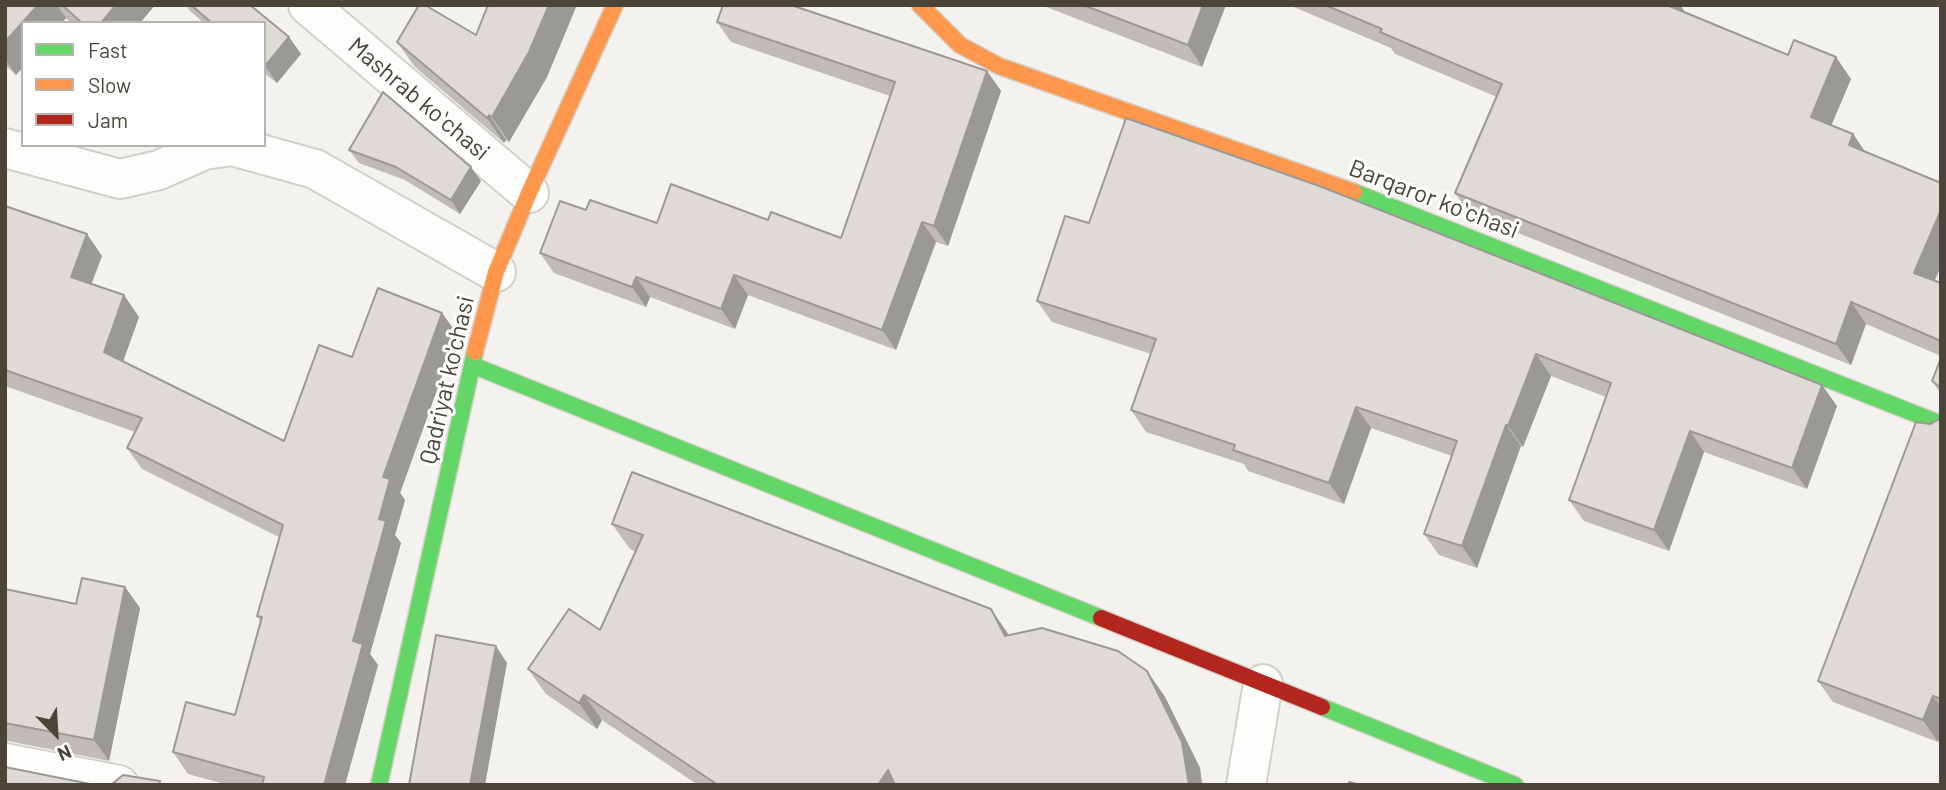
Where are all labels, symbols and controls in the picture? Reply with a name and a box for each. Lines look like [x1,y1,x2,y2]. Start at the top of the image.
legend [21,21,266,147]
street label: Mashrab koʻchasi [342,31,496,167]
text: Fast [88,37,128,62]
text: Slow [88,72,131,97]
text: Jam [88,107,128,132]
street label: Barqaror koʻchasi [1345,153,1523,245]
street label: Qadriyat ko'chasi [414,293,480,467]
north arrow [21,699,91,769]
text: N [54,741,75,767]

